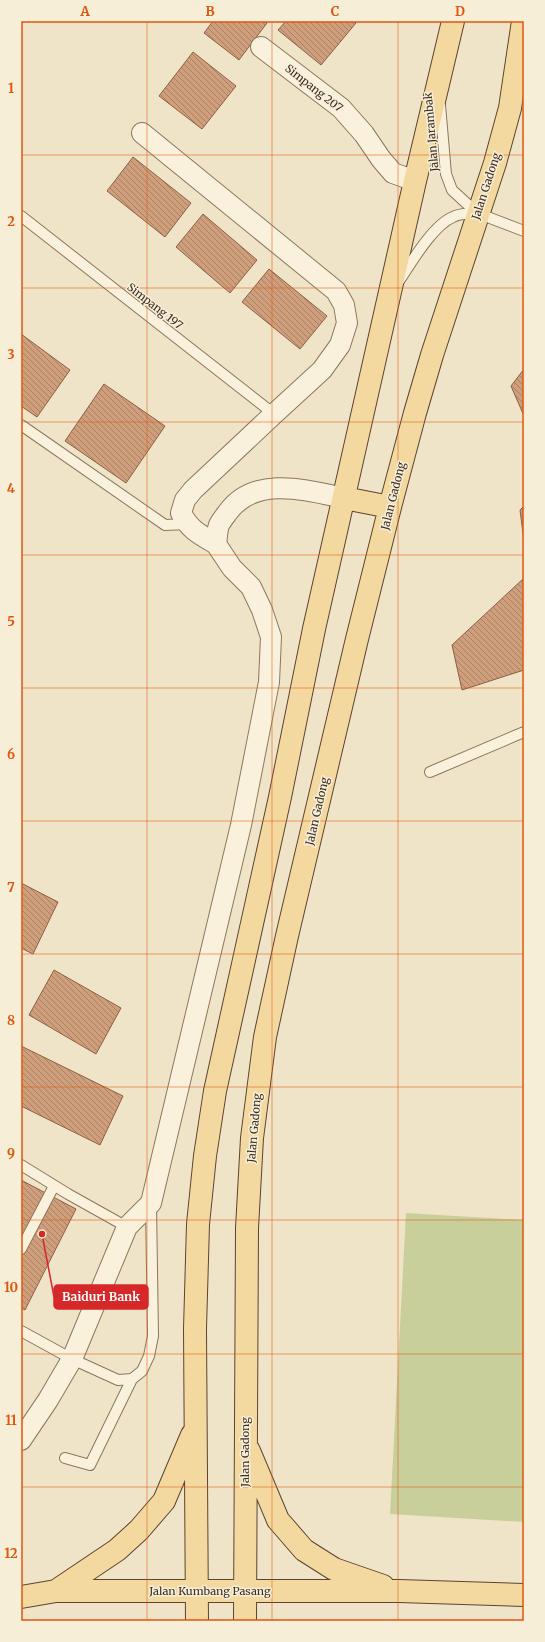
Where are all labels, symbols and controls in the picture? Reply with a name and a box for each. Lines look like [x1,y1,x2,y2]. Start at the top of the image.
text: A [79,3,90,20]
text: B [205,3,215,20]
text: C [331,3,340,20]
text: D [455,3,465,20]
street label: Simpang 207 [282,61,346,115]
text: 1 [8,80,14,97]
street label: Jalan Jarambak [421,92,442,173]
street label: Jalan Gadong [468,150,504,222]
text: 2 [7,213,15,230]
street label: Simpang 197 [124,280,186,332]
text: 3 [7,346,15,363]
street label: Jalan Gadong [378,460,408,533]
text: 4 [7,480,16,497]
text: 5 [7,613,15,630]
text: 6 [7,746,15,763]
street label: Jalan Gadong [302,775,332,848]
text: 7 [7,879,15,896]
text: 8 [7,1012,15,1029]
street label: Jalan Gadong [244,1092,264,1164]
text: 9 [7,1145,15,1162]
text: 10 [4,1279,18,1296]
callout: Baiduri Bank [54,1285,148,1309]
text: Baiduri Bank [62,1289,140,1304]
text: 11 [5,1412,17,1429]
street label: Jalan Gadong [238,1417,252,1488]
text: 12 [4,1545,18,1562]
street label: Jalan Kumbang Pasang [148,1584,271,1598]

